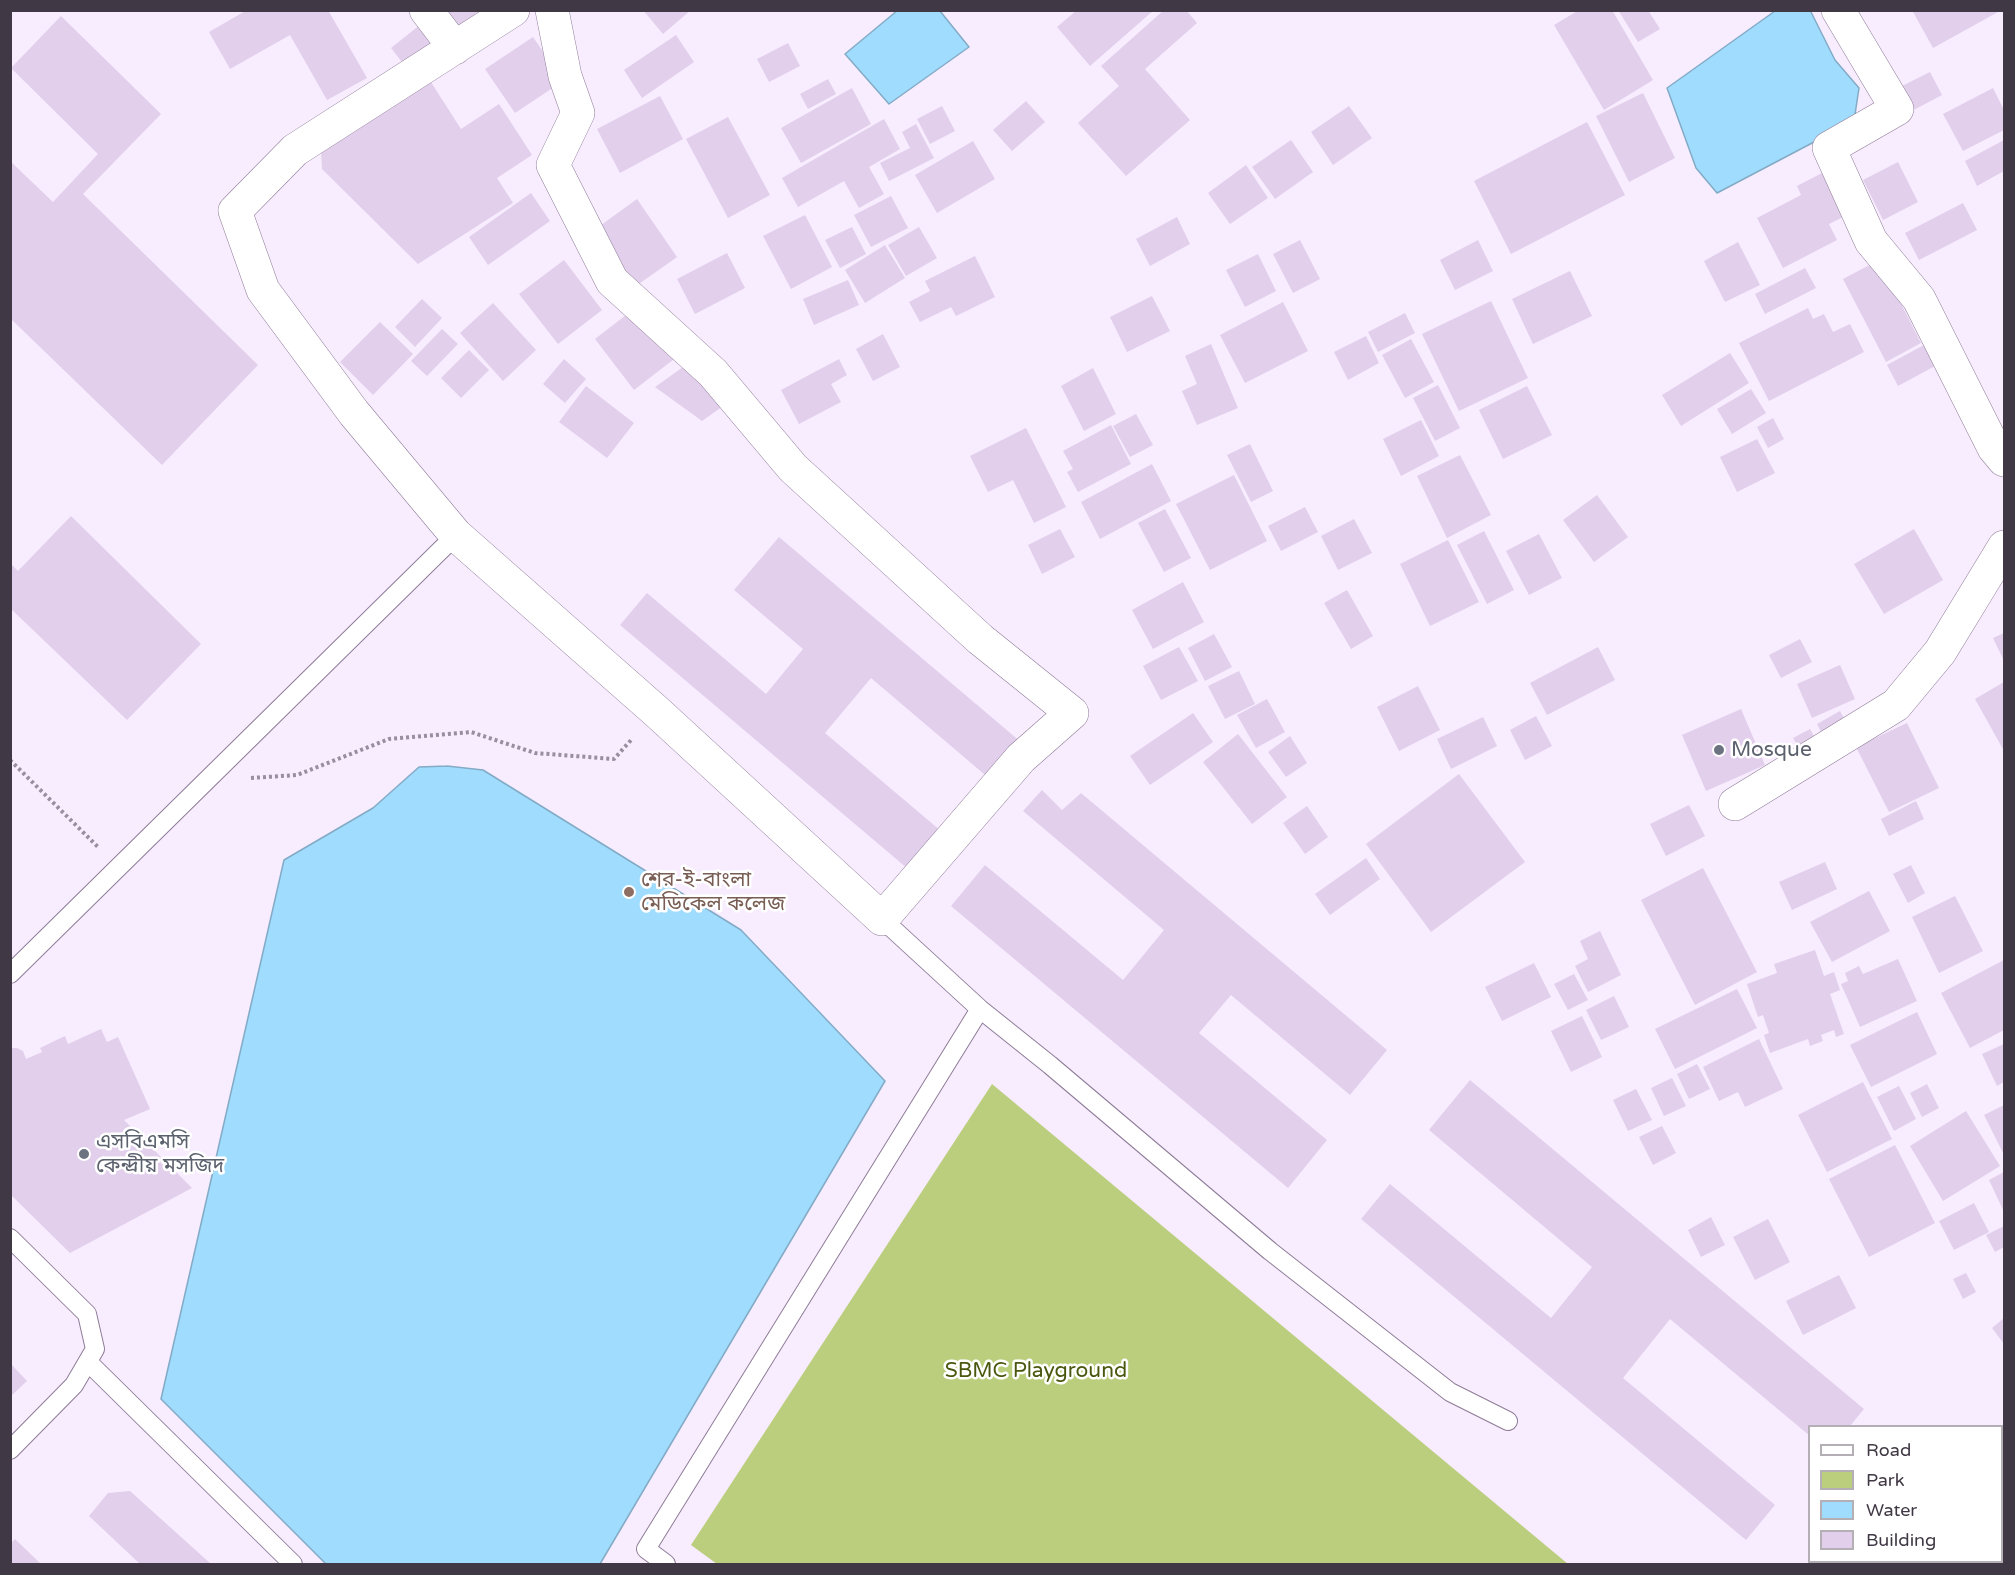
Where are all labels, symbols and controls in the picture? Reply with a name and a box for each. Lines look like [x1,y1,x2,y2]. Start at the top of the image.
place label: Mosque [1731,737,1812,763]
marker: Mosque [1712,743,1726,757]
place label: শের-ই-বাংলা মেডিকেল কলেজ [641,867,785,917]
marker: শের-ই-বাংলা মেডিকেল কলেজ [622,885,636,899]
place label: এসবিএমসি কেন্দ্রীয় মসজিদ [96,1129,224,1179]
marker: এসবিএমসি কেন্দ্রীয় মসজিদ [77,1147,91,1161]
park label: SBMC Playground [945,1358,1127,1384]
legend [1808,1425,2003,1563]
text: Road [1866,1439,1911,1461]
text: Park [1866,1469,1904,1491]
text: Water [1866,1499,1917,1521]
text: Building [1866,1529,1936,1551]

